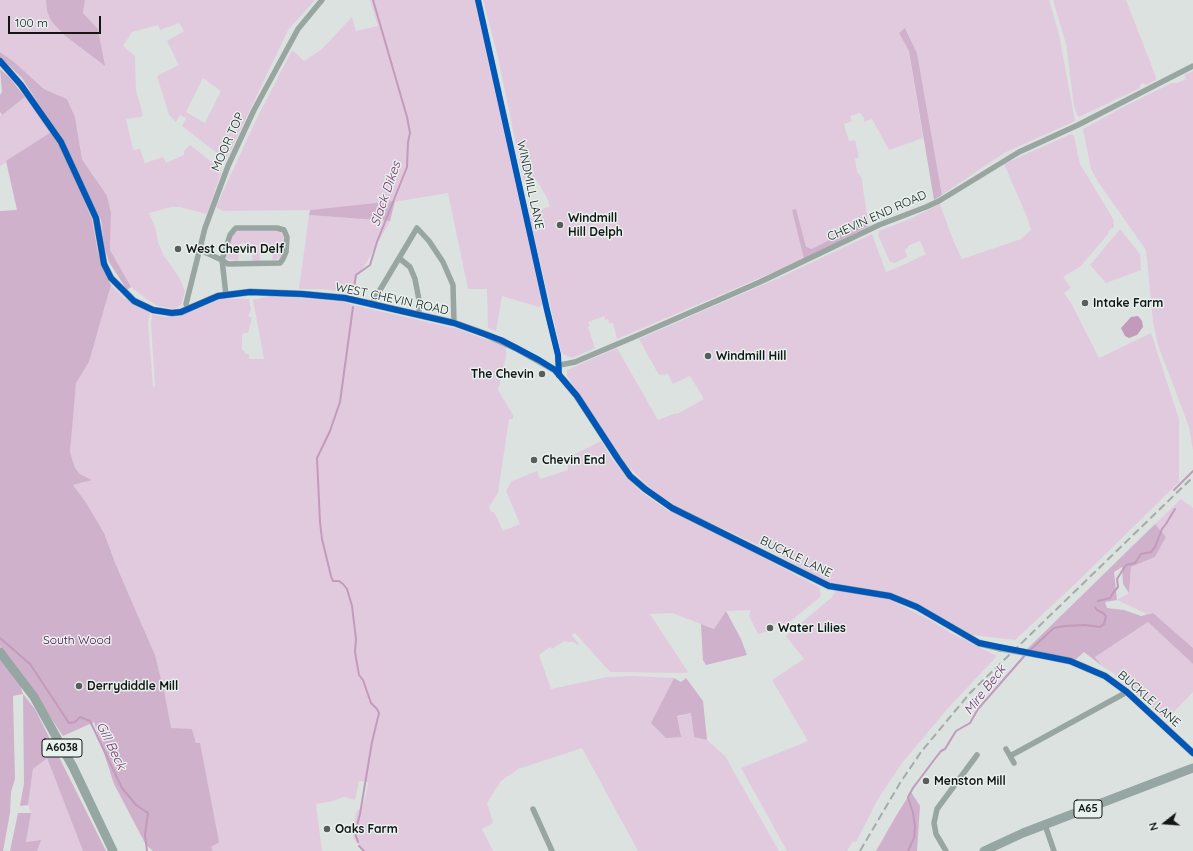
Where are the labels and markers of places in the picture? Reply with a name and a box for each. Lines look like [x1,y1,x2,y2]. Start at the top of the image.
place label: Windmill Hill Delph [568,211,623,239]
marker: Windmill Hill Delph [555,220,565,230]
place label: West Chevin Delf [186,242,284,256]
marker: West Chevin Delf [173,244,183,254]
place label: Intake Farm [1093,296,1163,310]
marker: Intake Farm [1080,298,1090,308]
place label: Windmill Hill [716,349,787,363]
marker: Windmill Hill [703,351,713,361]
place label: The Chevin [471,367,534,381]
marker: The Chevin [537,369,547,379]
place label: Chevin End [542,453,605,467]
marker: Chevin End [529,455,539,465]
place label: Water Lilies [778,621,846,635]
marker: Water Lilies [765,623,775,633]
place label: Derrydiddle Mill [87,679,178,693]
marker: Derrydiddle Mill [74,681,84,691]
place label: Menston Mill [934,774,1006,788]
marker: Menston Mill [921,776,931,786]
place label: Oaks Farm [335,822,398,836]
marker: Oaks Farm [322,824,332,834]

